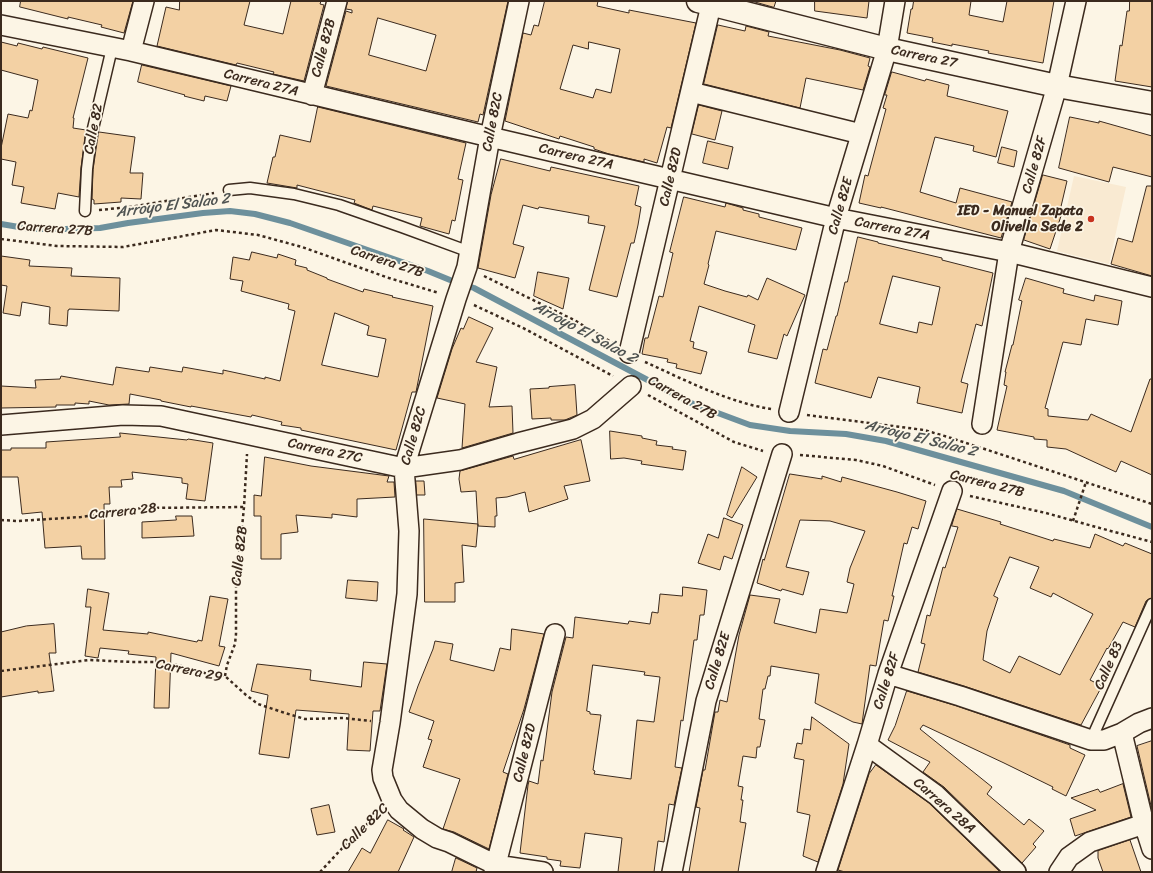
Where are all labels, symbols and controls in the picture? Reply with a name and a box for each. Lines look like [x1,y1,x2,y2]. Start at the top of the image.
street label: Calle 82B [308,17,340,79]
street label: Carrera 27 [890,42,958,72]
street label: Carrera 27A [222,66,300,100]
street label: Calle 82C [479,91,507,153]
street label: Calle 82 [81,102,107,156]
street label: Calle 82F [1019,134,1051,196]
street label: Carrera 27A [537,140,615,174]
street label: Calle 82D [656,146,686,208]
street label: Calle 82E [825,175,857,237]
water label: Arroyo El Salao 2 [115,190,231,222]
place label: IED - Manuel Zapata Olivella Sede 2 [957,203,1083,236]
street label: Carrera 27A [853,213,931,245]
marker: IED - Manuel Zapata Olivella Sede 2 [1086,214,1096,224]
street label: Carrera 27B [17,218,93,240]
street label: Carrera 27B [348,242,426,282]
water label: Arroyo El Salao 2 [530,298,640,368]
street label: Carrera 27B [645,372,719,424]
street label: Calle 82C [398,405,430,467]
water label: Arroyo El Salao 2 [863,416,979,462]
street label: Carrera 27C [286,435,364,467]
street label: Carrera 27B [948,467,1026,501]
street label: Carrera 28 [89,500,157,524]
street label: Calle 82B [229,525,251,587]
street label: Calle 82E [701,630,735,692]
street label: Calle 83 [1091,639,1127,693]
street label: Calle 82F [870,650,904,712]
street label: Carrera 29 [154,656,224,686]
street label: Calle 82D [510,722,540,784]
street label: Carrera 28A [910,775,978,837]
street label: Calle 82C [338,800,392,854]

